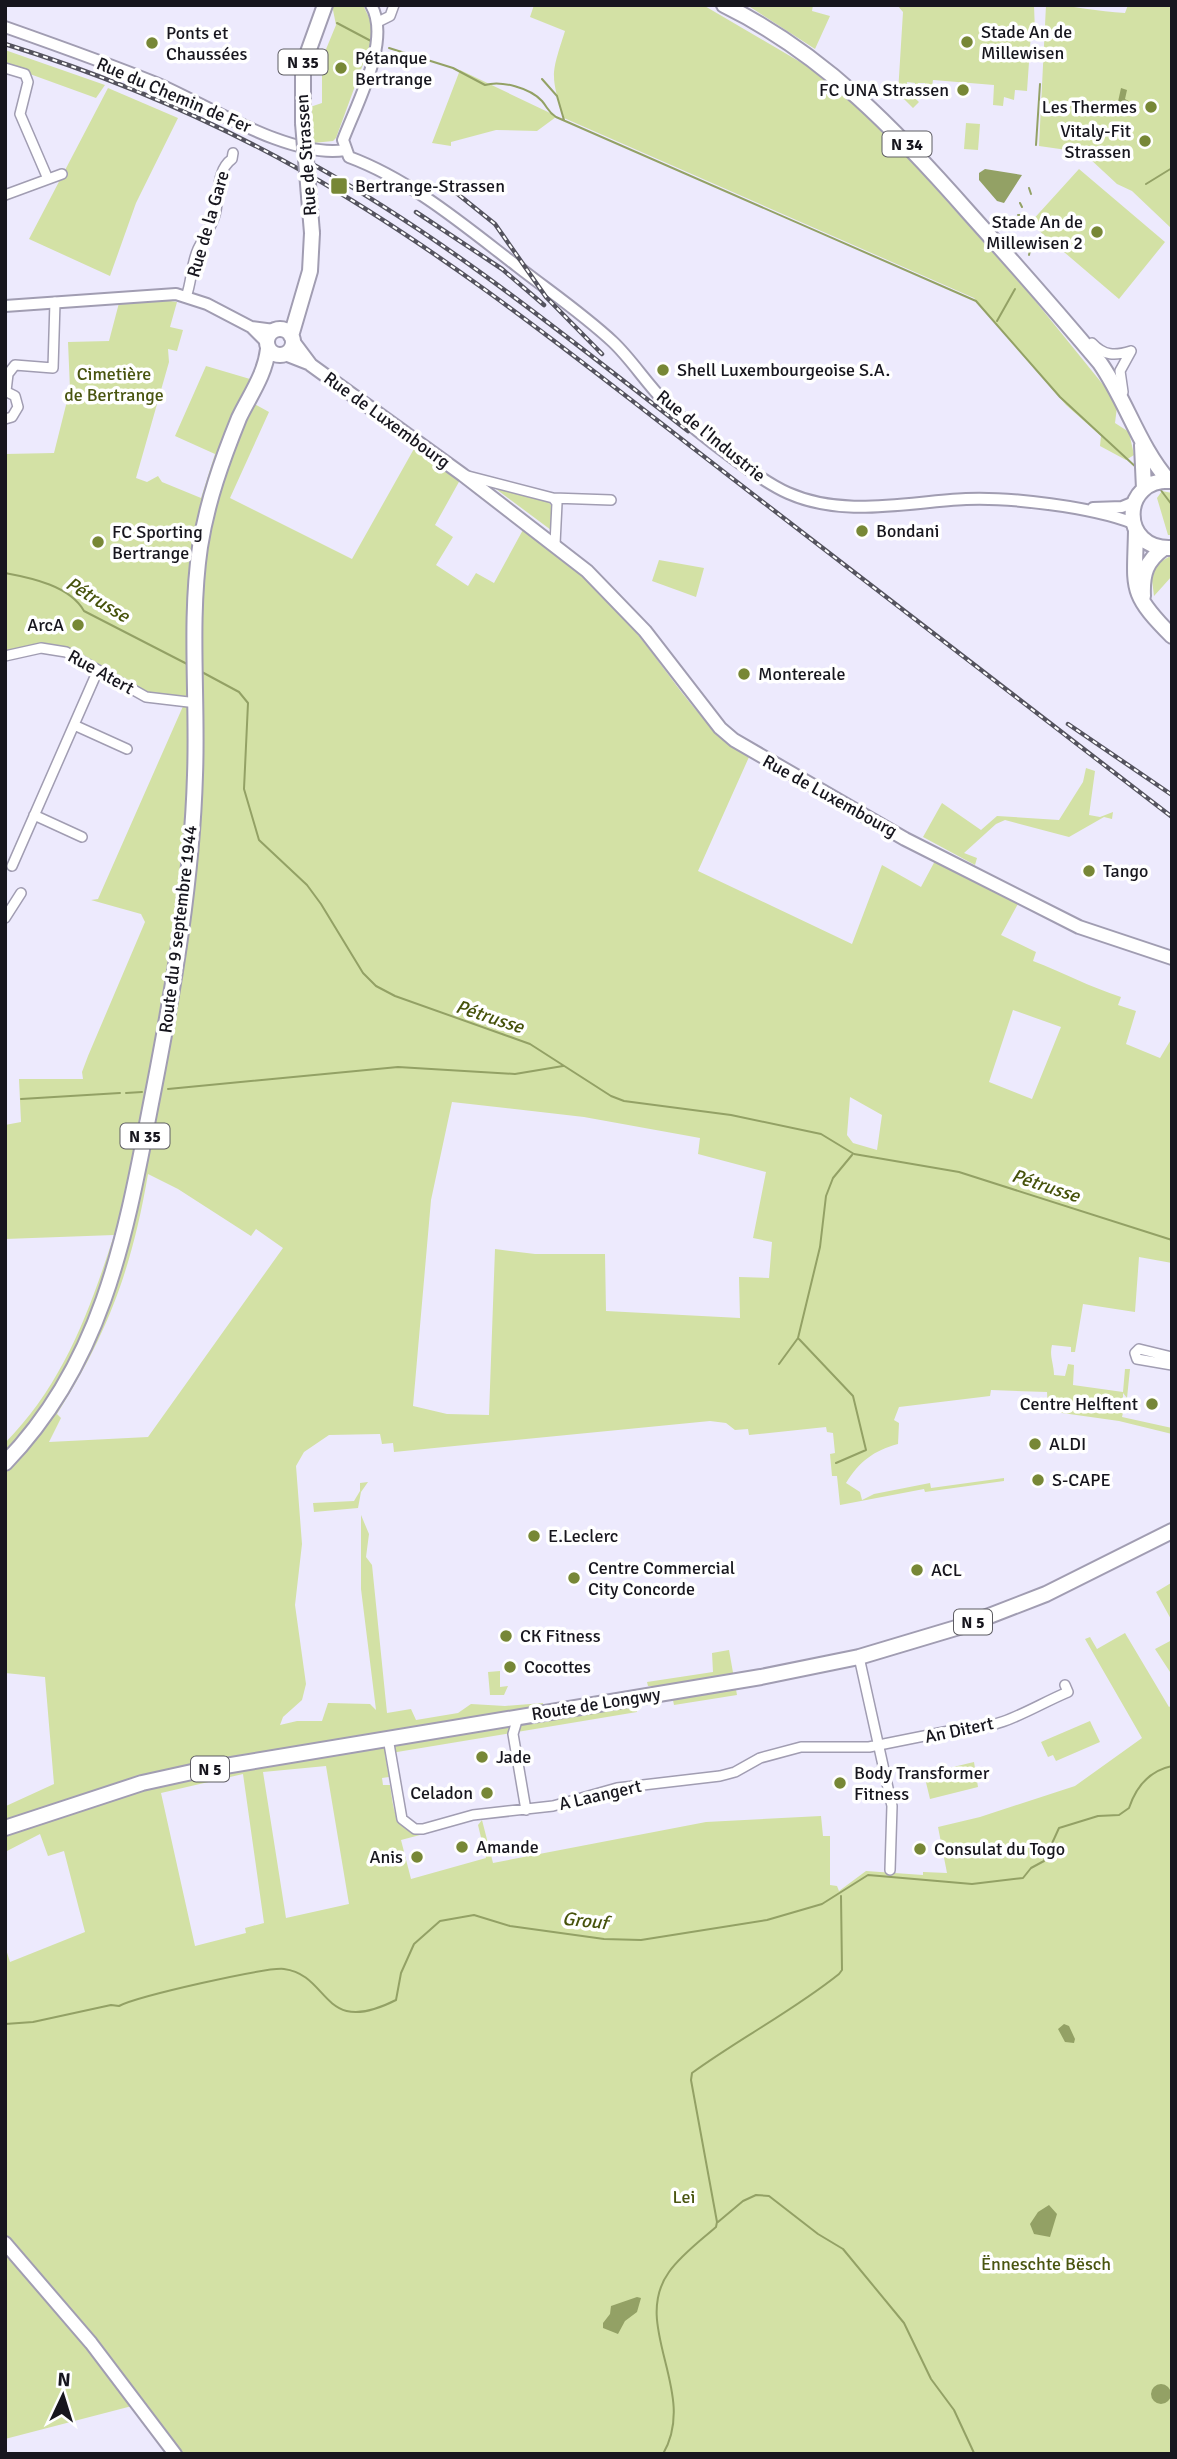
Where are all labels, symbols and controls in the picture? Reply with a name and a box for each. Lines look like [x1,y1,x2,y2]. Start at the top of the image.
place label: Stade An de Millewisen [981,21,1072,64]
place label: Ponts et Chaussées [166,22,247,65]
marker: Stade An de Millewisen [959,34,975,50]
marker: Ponts et Chaussées [144,35,160,51]
place label: Pétanque Bertrange [355,47,432,90]
road number: N 35 [278,50,328,74]
street label: Rue du Chemin de Fer [93,52,255,138]
marker: Pétanque Bertrange [333,60,349,76]
place label: FC UNA Strassen [819,79,949,101]
marker: FC UNA Strassen [955,82,971,98]
street label: Rue de Strassen [291,93,321,217]
place label: Les Thermes [1042,96,1137,118]
marker: Les Thermes [1143,99,1159,115]
place label: Vitaly-Fit Strassen [1060,120,1131,163]
road number: N 34 [883,132,932,156]
marker: Vitaly-Fit Strassen [1137,133,1153,149]
street label: Rue de la Gare [182,168,234,280]
place label: Bertrange-Strassen [355,175,505,197]
marker: Bertrange-Strassen [329,176,349,196]
place label: Stade An de Millewisen 2 [986,211,1083,254]
marker: Stade An de Millewisen 2 [1089,224,1105,240]
place label: Shell Luxembourgeoise S.A. [677,359,890,381]
marker: Shell Luxembourgeoise S.A. [655,362,671,378]
park label: Cimetière de Bertrange [64,363,164,406]
street label: Rue de Luxembourg [320,367,454,473]
street label: Rue de l'Industrie [652,385,770,487]
place label: Bondani [876,520,939,542]
place label: FC Sporting Bertrange [112,521,203,564]
marker: Bondani [854,523,870,539]
marker: FC Sporting Bertrange [90,534,106,550]
water label: Pétrusse [61,572,135,629]
place label: ArcA [27,614,64,636]
marker: ArcA [70,617,86,633]
street label: Rue Atert [64,645,138,699]
place label: Montereale [758,663,845,685]
marker: Montereale [736,666,752,682]
street label: Rue de Luxembourg [759,750,901,842]
street label: Route du 9 septembre 1944 [154,823,202,1034]
place label: Tango [1103,860,1148,882]
marker: Tango [1081,863,1097,879]
water label: Pétrusse [453,995,528,1040]
road number: N 35 [120,1124,170,1148]
water label: Pétrusse [1009,1164,1084,1209]
place label: Centre Helftent [1020,1393,1138,1415]
marker: Centre Helftent [1144,1396,1160,1412]
place label: ALDI [1049,1433,1086,1455]
marker: ALDI [1027,1436,1043,1452]
place label: S-CAPE [1052,1469,1111,1491]
marker: S-CAPE [1030,1472,1046,1488]
place label: E.Leclerc [548,1525,618,1547]
marker: E.Leclerc [526,1528,542,1544]
place label: Centre Commercial City Concorde [588,1557,735,1600]
place label: ACL [931,1559,962,1581]
marker: ACL [909,1562,925,1578]
marker: Centre Commercial City Concorde [566,1570,582,1586]
road number: N 5 [954,1610,992,1634]
place label: CK Fitness [520,1625,601,1647]
marker: CK Fitness [498,1628,514,1644]
place label: Cocottes [524,1656,591,1678]
marker: Cocottes [502,1659,518,1675]
street label: Route de Longwy [530,1683,663,1725]
street label: An Ditert [923,1712,995,1748]
place label: Jade [496,1746,531,1768]
marker: Jade [474,1749,490,1765]
road number: N 5 [191,1756,229,1782]
place label: Body Transformer Fitness [854,1762,990,1805]
street label: A Laangert [557,1775,643,1815]
marker: Body Transformer Fitness [832,1775,848,1791]
place label: Celadon [410,1782,473,1804]
marker: Celadon [479,1785,495,1801]
place label: Amande [476,1836,539,1858]
place label: Consulat du Togo [934,1838,1065,1860]
marker: Amande [454,1839,470,1855]
marker: Consulat du Togo [912,1841,928,1857]
place label: Anis [369,1846,403,1868]
marker: Anis [409,1849,425,1865]
water label: Grouf [561,1907,613,1936]
park label: Lei [673,2186,695,2208]
park label: Ënneschte Bësch [981,2253,1111,2275]
north arrow [28,2361,98,2431]
text: N [57,2368,72,2392]

